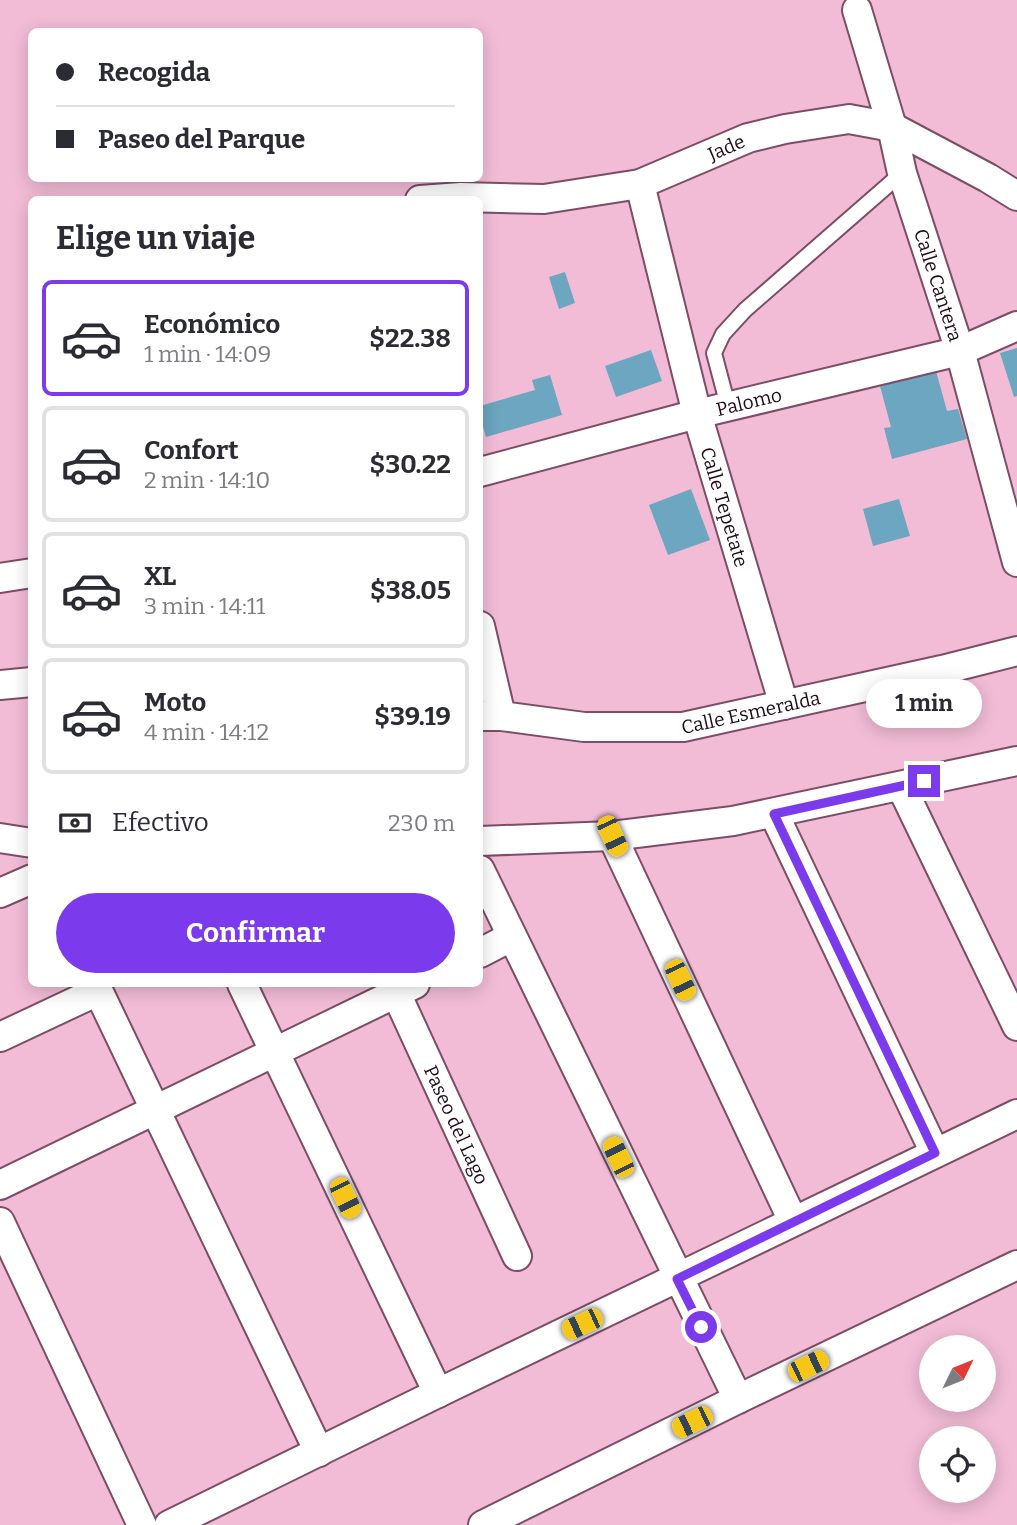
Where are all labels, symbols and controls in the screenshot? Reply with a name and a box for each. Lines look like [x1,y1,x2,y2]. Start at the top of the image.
text: Recogida [98,57,210,88]
text: Paseo del Parque [98,124,305,155]
street label: Jade [704,130,748,166]
text: Elige un viaje [56,219,255,257]
street label: Calle Cantera [909,226,967,345]
icon: car [60,307,123,370]
text: Económico [144,309,280,340]
text: $22.38 [369,323,451,354]
text: 1 min · 14:09 [144,340,271,368]
street label: Palomo [714,383,784,421]
icon: car [60,433,123,496]
text: Confort [144,435,239,466]
street label: Calle Tepetate [696,444,753,570]
text: $30.22 [370,449,451,480]
text: 2 min · 14:10 [144,466,270,494]
icon: car [60,559,123,622]
text: XL [144,561,176,592]
text: $38.05 [370,575,451,606]
text: 3 min · 14:11 [144,592,265,620]
callout: 1 min [866,680,982,728]
icon: car [60,685,123,748]
street label: Calle Esmeralda [679,686,823,739]
text: Moto [144,687,206,718]
text: 1 min [895,689,953,717]
text: $39.19 [374,701,451,732]
text: 4 min · 14:12 [144,718,269,746]
route end [908,765,940,797]
icon: cash [56,804,94,842]
text: Efectivo [112,807,209,838]
text: 230 m [388,809,455,837]
car [594,813,631,859]
button: Confirmar [56,893,455,973]
car [662,957,699,1003]
street label: Paseo del Lago [419,1062,493,1188]
car [600,1134,637,1180]
car [327,1175,364,1221]
car [559,1306,606,1342]
route start [685,1311,717,1343]
north arrow [919,1335,996,1412]
map controls [919,1335,996,1503]
car [785,1347,832,1385]
car [669,1403,716,1441]
button: locate [919,1426,996,1503]

